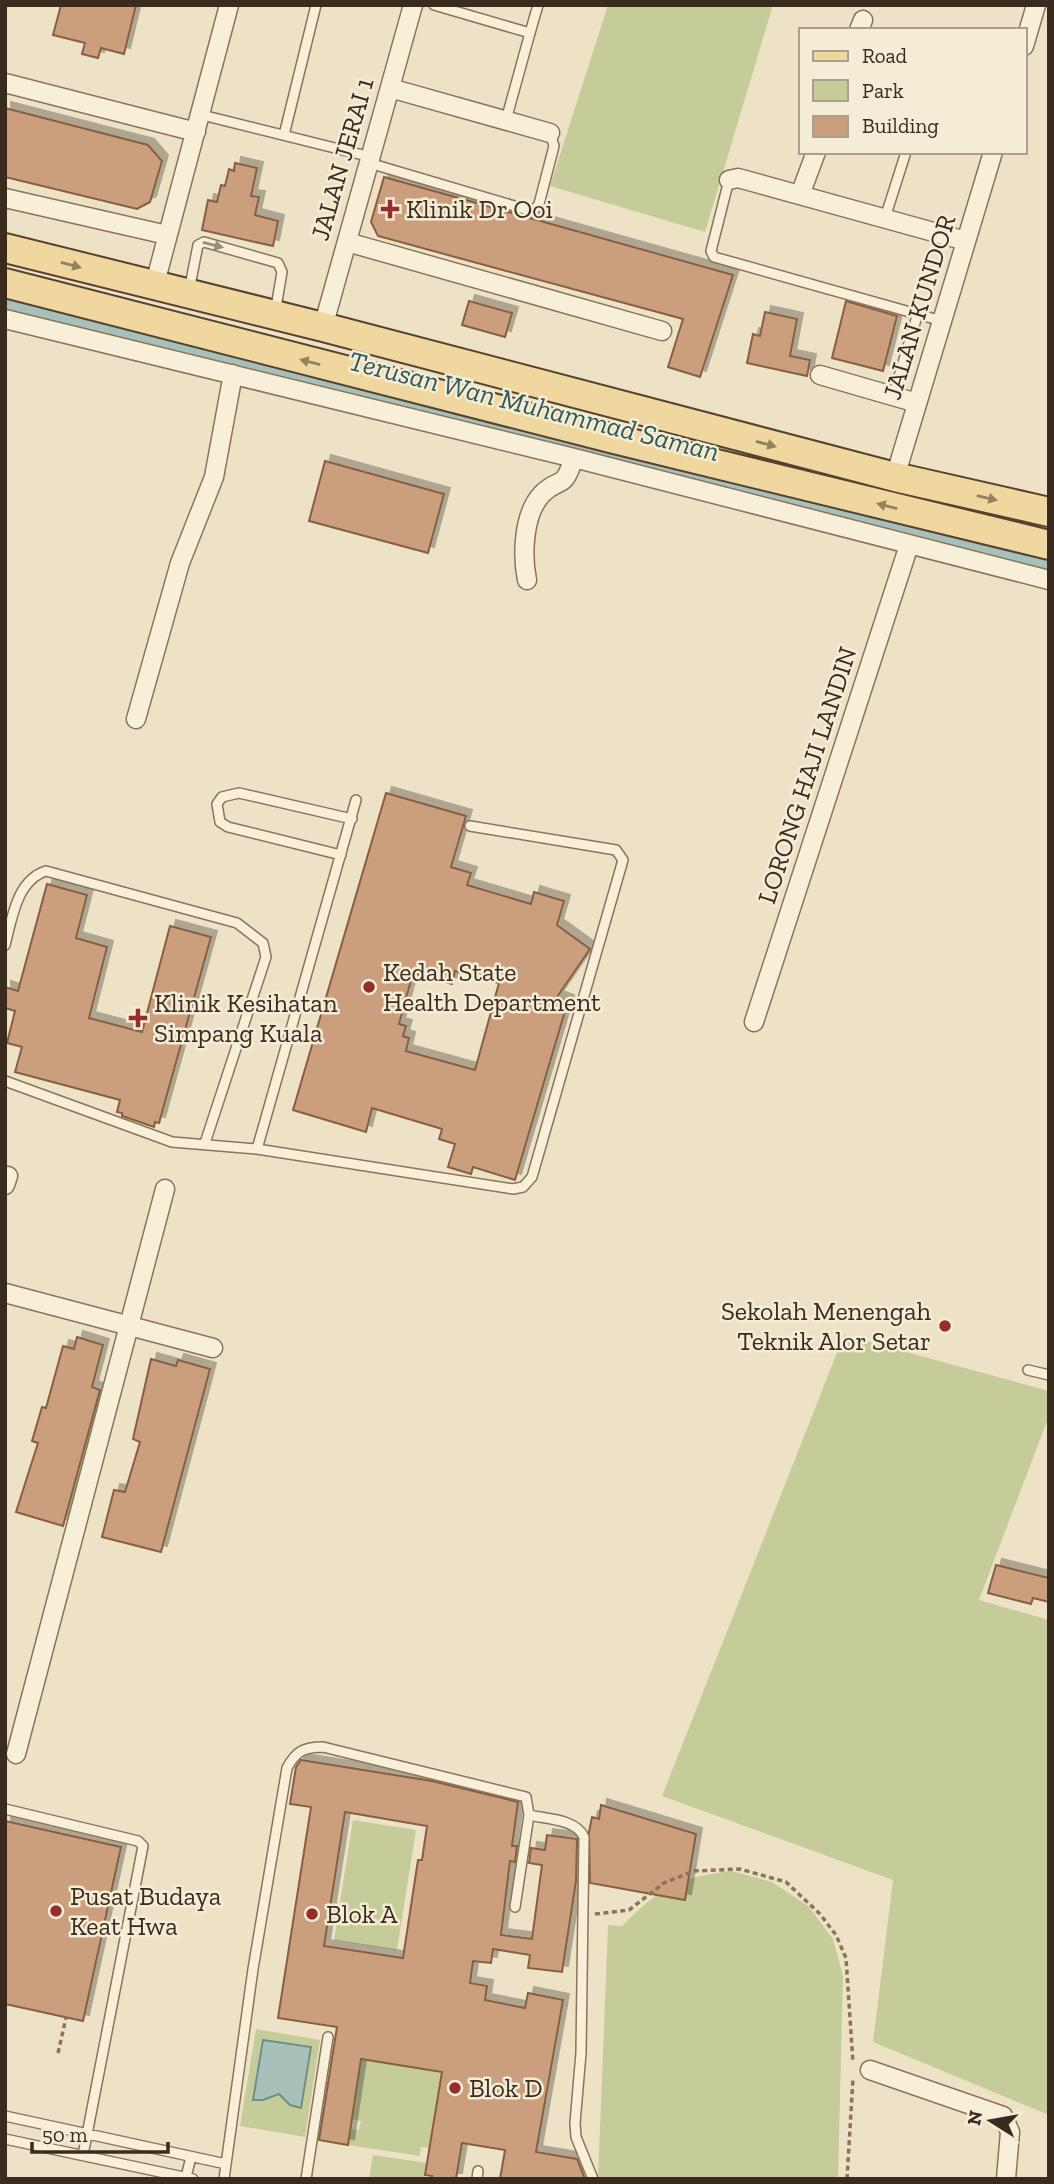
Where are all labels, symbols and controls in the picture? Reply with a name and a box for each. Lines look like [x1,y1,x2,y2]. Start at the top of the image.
legend [799,28,1026,154]
text: Road [862,43,908,68]
street label: JALAN JERAI 1 [303,74,381,244]
text: Park [862,78,904,103]
text: Building [862,113,939,138]
place label: Klinik Dr Ooi [406,193,553,225]
marker: Klinik Dr Ooi [380,199,400,219]
street label: JALAN KUNDOR [876,211,962,403]
one-way arrow [202,240,224,251]
one-way arrow [61,261,82,271]
water label: Terusan Wan Muhammad Saman [345,344,723,468]
one-way arrow [299,356,321,367]
one-way arrow [756,439,777,449]
one-way arrow [976,493,998,504]
one-way arrow [876,500,898,511]
street label: LORONG HAJI LANDIN [750,642,864,908]
place label: Kedah State Health Department [383,956,601,1018]
marker: Kedah State Health Department [361,979,377,995]
place label: Klinik Kesihatan Simpang Kuala [154,987,338,1049]
marker: Klinik Kesihatan Simpang Kuala [128,1008,148,1028]
place label: Sekolah Menengah Teknik Alor Setar [721,1295,931,1357]
marker: Sekolah Menengah Teknik Alor Setar [937,1318,953,1334]
place label: Pusat Budaya Keat Hwa [70,1880,222,1942]
place label: Blok A [326,1898,398,1930]
marker: Pusat Budaya Keat Hwa [48,1903,64,1919]
marker: Blok A [304,1906,320,1922]
place label: Blok D [469,2072,543,2104]
marker: Blok D [447,2080,463,2096]
north arrow [956,2086,1026,2156]
text: N [962,2109,987,2127]
scale bar [32,2110,168,2154]
text: 50 m [42,2122,88,2147]

